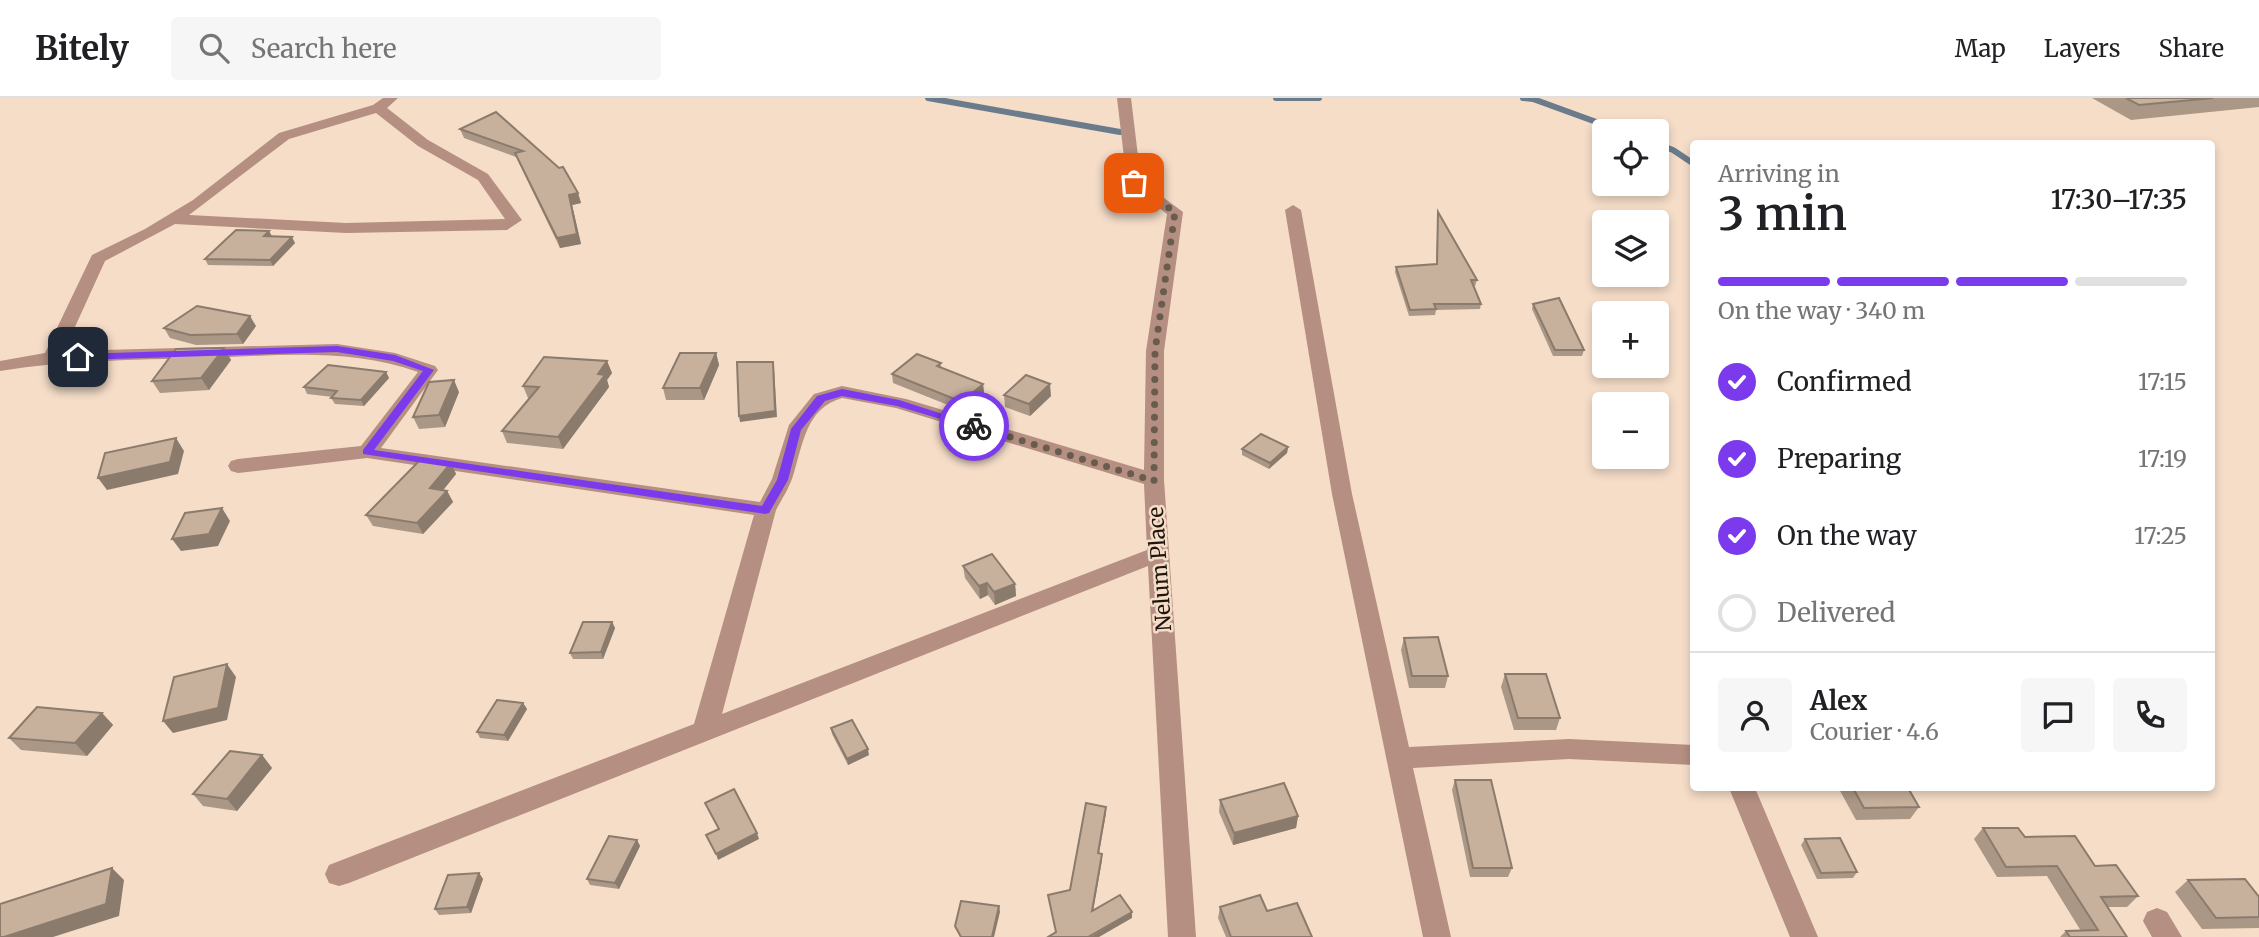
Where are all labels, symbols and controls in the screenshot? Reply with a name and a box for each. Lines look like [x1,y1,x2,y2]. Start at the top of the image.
search box [171,17,661,80]
text: Bitely [35,28,129,69]
icon: search [195,29,233,67]
text: Search here [251,32,397,65]
text: Map [1955,33,2006,64]
text: Layers [2044,33,2120,64]
text: Share [2158,33,2224,64]
map controls [1592,119,1669,469]
button: locate [1592,119,1669,196]
pin [1104,153,1164,213]
text: Arriving in [1718,159,1840,188]
icon: bag [1115,164,1153,202]
text: 17:30–17:35 [2051,183,2187,216]
text: 3 min [1718,185,1847,243]
button: layers [1592,210,1669,287]
text: On the way · 340 m [1718,296,1925,325]
button: + [1592,301,1669,378]
pin [48,327,108,387]
icon: home [59,338,97,376]
icon: check [1718,363,1756,401]
text: Confirmed [1777,365,1912,398]
text: 17:15 [2138,367,2187,396]
courier [939,391,1009,461]
button: − [1592,392,1669,469]
icon: bike [955,407,993,445]
icon: check [1718,440,1756,478]
text: Preparing [1777,442,1901,475]
text: 17:19 [2138,444,2187,473]
street label: Nelum Place [1142,506,1177,632]
icon: check [1718,517,1756,555]
text: On the way [1777,519,1917,552]
text: 17:25 [2134,521,2187,550]
text: Delivered [1777,596,1896,629]
button: person [1718,678,1792,752]
button: chat [2021,678,2095,752]
button: phone [2113,678,2187,752]
text: Alex [1810,684,1867,717]
text: Courier · 4.6 [1810,717,1939,746]

